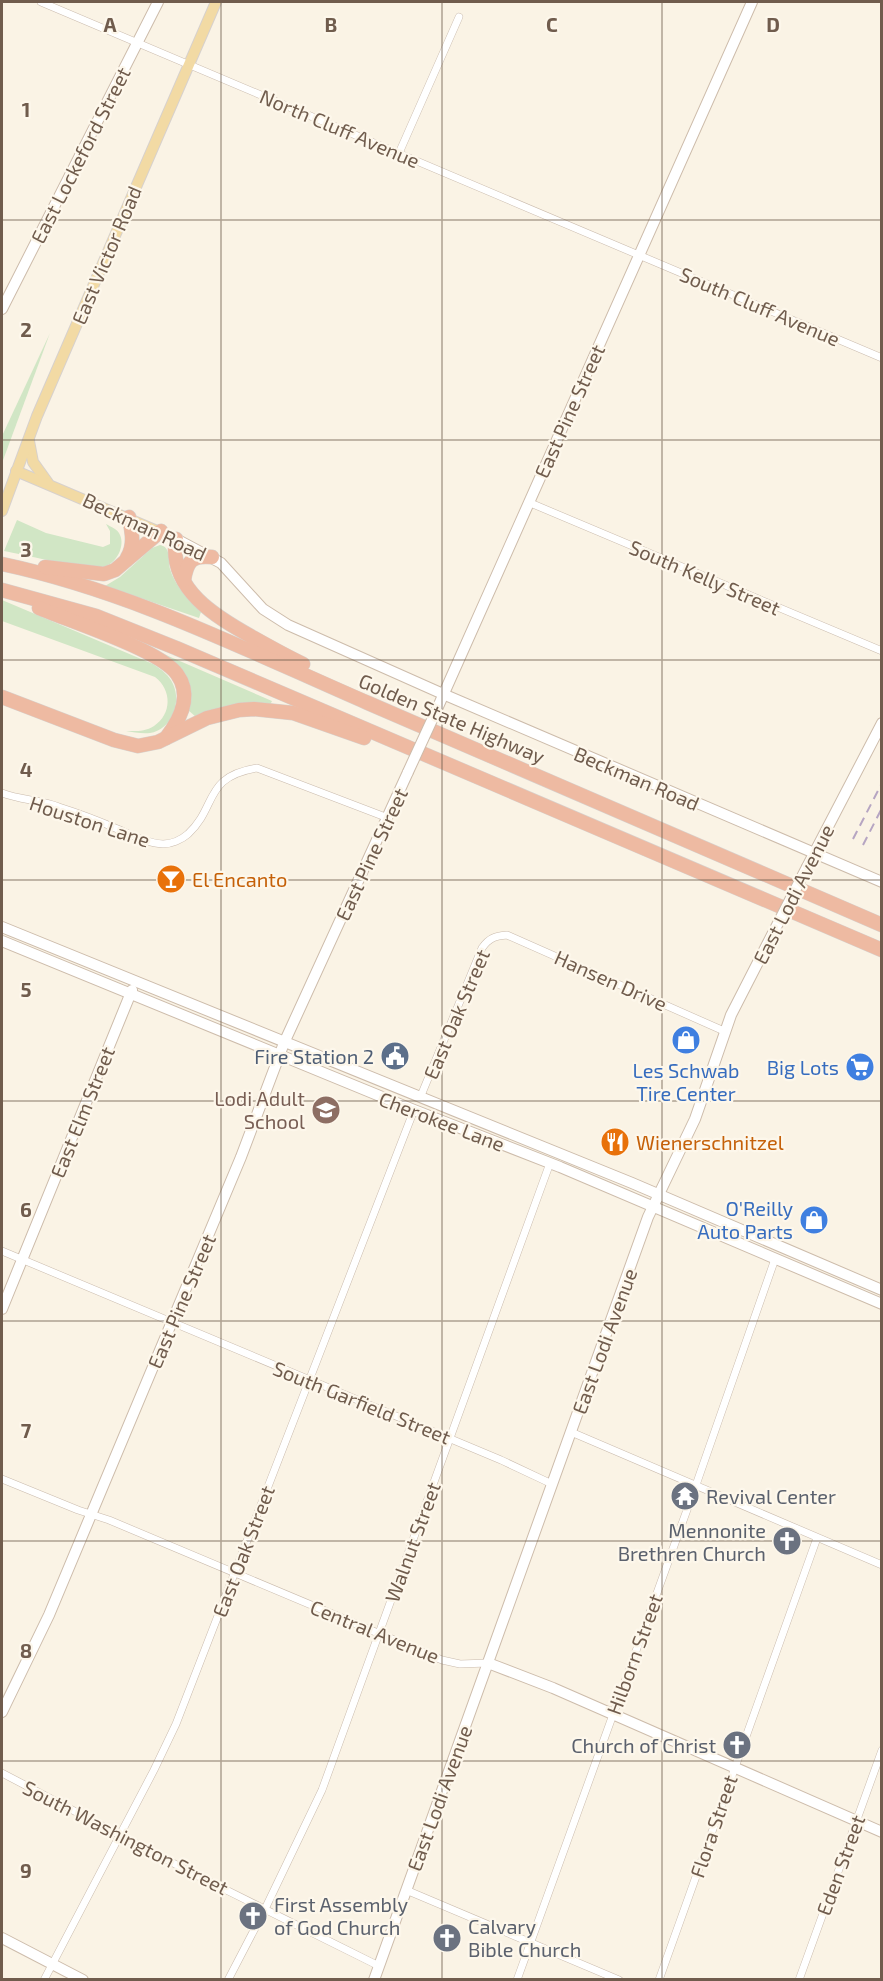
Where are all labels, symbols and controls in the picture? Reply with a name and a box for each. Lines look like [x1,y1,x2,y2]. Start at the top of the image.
text: A [103,12,117,36]
text: B [325,12,337,36]
text: C [546,12,558,36]
text: D [766,12,780,36]
street label: East Lockeford Street [25,63,135,247]
street label: North Cluff Avenue [257,84,423,172]
text: 1 [22,97,30,121]
street label: East Victor Road [66,182,146,328]
street label: South Cluff Avenue [676,261,844,351]
text: 2 [20,317,32,341]
street label: East Pine Street [529,340,609,481]
street label: Beckman Road [79,487,211,565]
street label: South Kelly Street [626,534,784,620]
text: 3 [20,537,32,561]
street label: Golden State Highway [355,668,549,768]
street label: Beckman Road [571,741,703,815]
text: 4 [20,757,33,781]
street label: East Pine Street [330,784,412,924]
street label: Houston Lane [27,790,153,852]
street label: East Lodi Avenue [747,820,839,968]
bar icon: El Encanto [155,863,187,895]
place label: El Encanto [192,867,287,891]
street label: East Oak Street [418,945,494,1083]
street label: Hansen Drive [551,945,671,1015]
text: 5 [20,977,32,1001]
shop icon: Les Schwab Tire Center [670,1024,702,1056]
public building icon: Fire Station 2 [379,1040,411,1072]
street label: East Elm Street [45,1043,119,1181]
place label: Fire Station 2 [254,1044,374,1068]
supermarket icon: Big Lots [844,1051,876,1083]
place label: Big Lots [767,1055,839,1079]
place label: Les Schwab Tire Center [632,1058,740,1105]
place label: Lodi Adult School [214,1086,305,1133]
street label: Cherokee Lane [376,1086,508,1156]
school or university icon: Lodi Adult School [310,1094,342,1126]
restaurant icon: Wienerschnitzel [599,1126,631,1158]
place label: Wienerschnitzel [636,1130,784,1154]
place label: O'Reilly Auto Parts [697,1196,793,1243]
text: 6 [20,1197,32,1221]
shop icon: O'Reilly Auto Parts [798,1204,830,1236]
street label: East Pine Street [142,1230,220,1372]
street label: East Lodi Avenue [566,1265,642,1417]
street label: South Garfield Street [270,1355,455,1449]
text: 7 [21,1418,32,1442]
street label: Walnut Street [379,1478,445,1605]
temple icon: Revival Center [669,1480,701,1512]
street label: East Oak Street [207,1482,279,1620]
place label: Revival Center [706,1484,836,1508]
place label: Mennonite Brethren Church [618,1518,766,1565]
church icon: Mennonite Brethren Church [771,1525,803,1557]
street label: Hilborn Street [601,1590,667,1718]
street label: Central Avenue [307,1594,443,1668]
text: 8 [20,1638,32,1662]
street label: East Lodi Avenue [401,1722,477,1874]
church icon: Church of Christ [721,1729,753,1761]
place label: Church of Christ [571,1733,716,1757]
street label: Flora Street [684,1771,742,1881]
street label: South Washington Street [19,1775,233,1899]
street label: Eden Street [811,1811,869,1918]
text: 9 [20,1858,32,1882]
place label: First Assembly of God Church [274,1892,408,1939]
church icon: First Assembly of God Church [237,1900,269,1932]
place label: Calvary Bible Church [468,1914,581,1961]
church icon: Calvary Bible Church [431,1922,463,1954]

